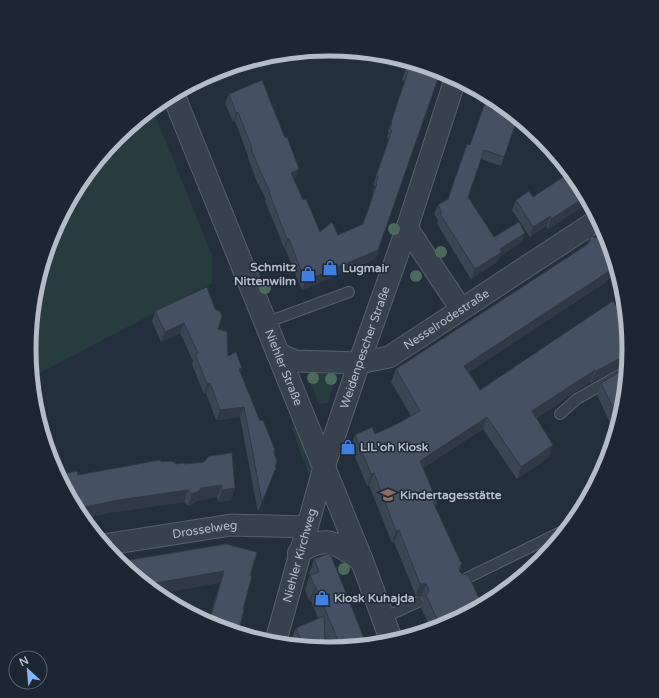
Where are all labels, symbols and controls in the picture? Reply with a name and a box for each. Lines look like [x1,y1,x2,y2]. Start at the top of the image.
shop icon: Lugmair [321,259,339,277]
place label: Schmitz Nittenwilm [234,260,296,288]
place label: Lugmair [342,261,390,276]
shop icon: Schmitz Nittenwilm [299,265,317,283]
street label: Weidenpescher Straße [337,284,393,410]
street label: Nesselrodestraße [401,286,492,352]
street label: Niehler Straße [262,327,305,408]
shop icon: LIL'oh Kiosk [339,438,357,456]
place label: LIL'oh Kiosk [360,440,429,454]
school or university icon: Kindertagesstätte [379,486,397,504]
place label: Kindertagesstätte [400,488,502,503]
street label: Niehler Kirchweg [280,507,319,604]
street label: Drosselweg [171,518,238,541]
shop icon: Kiosk Kuhajda [313,589,331,607]
place label: Kiosk Kuhajda [334,591,415,606]
north arrow [8,650,48,690]
text: N [17,654,31,669]

